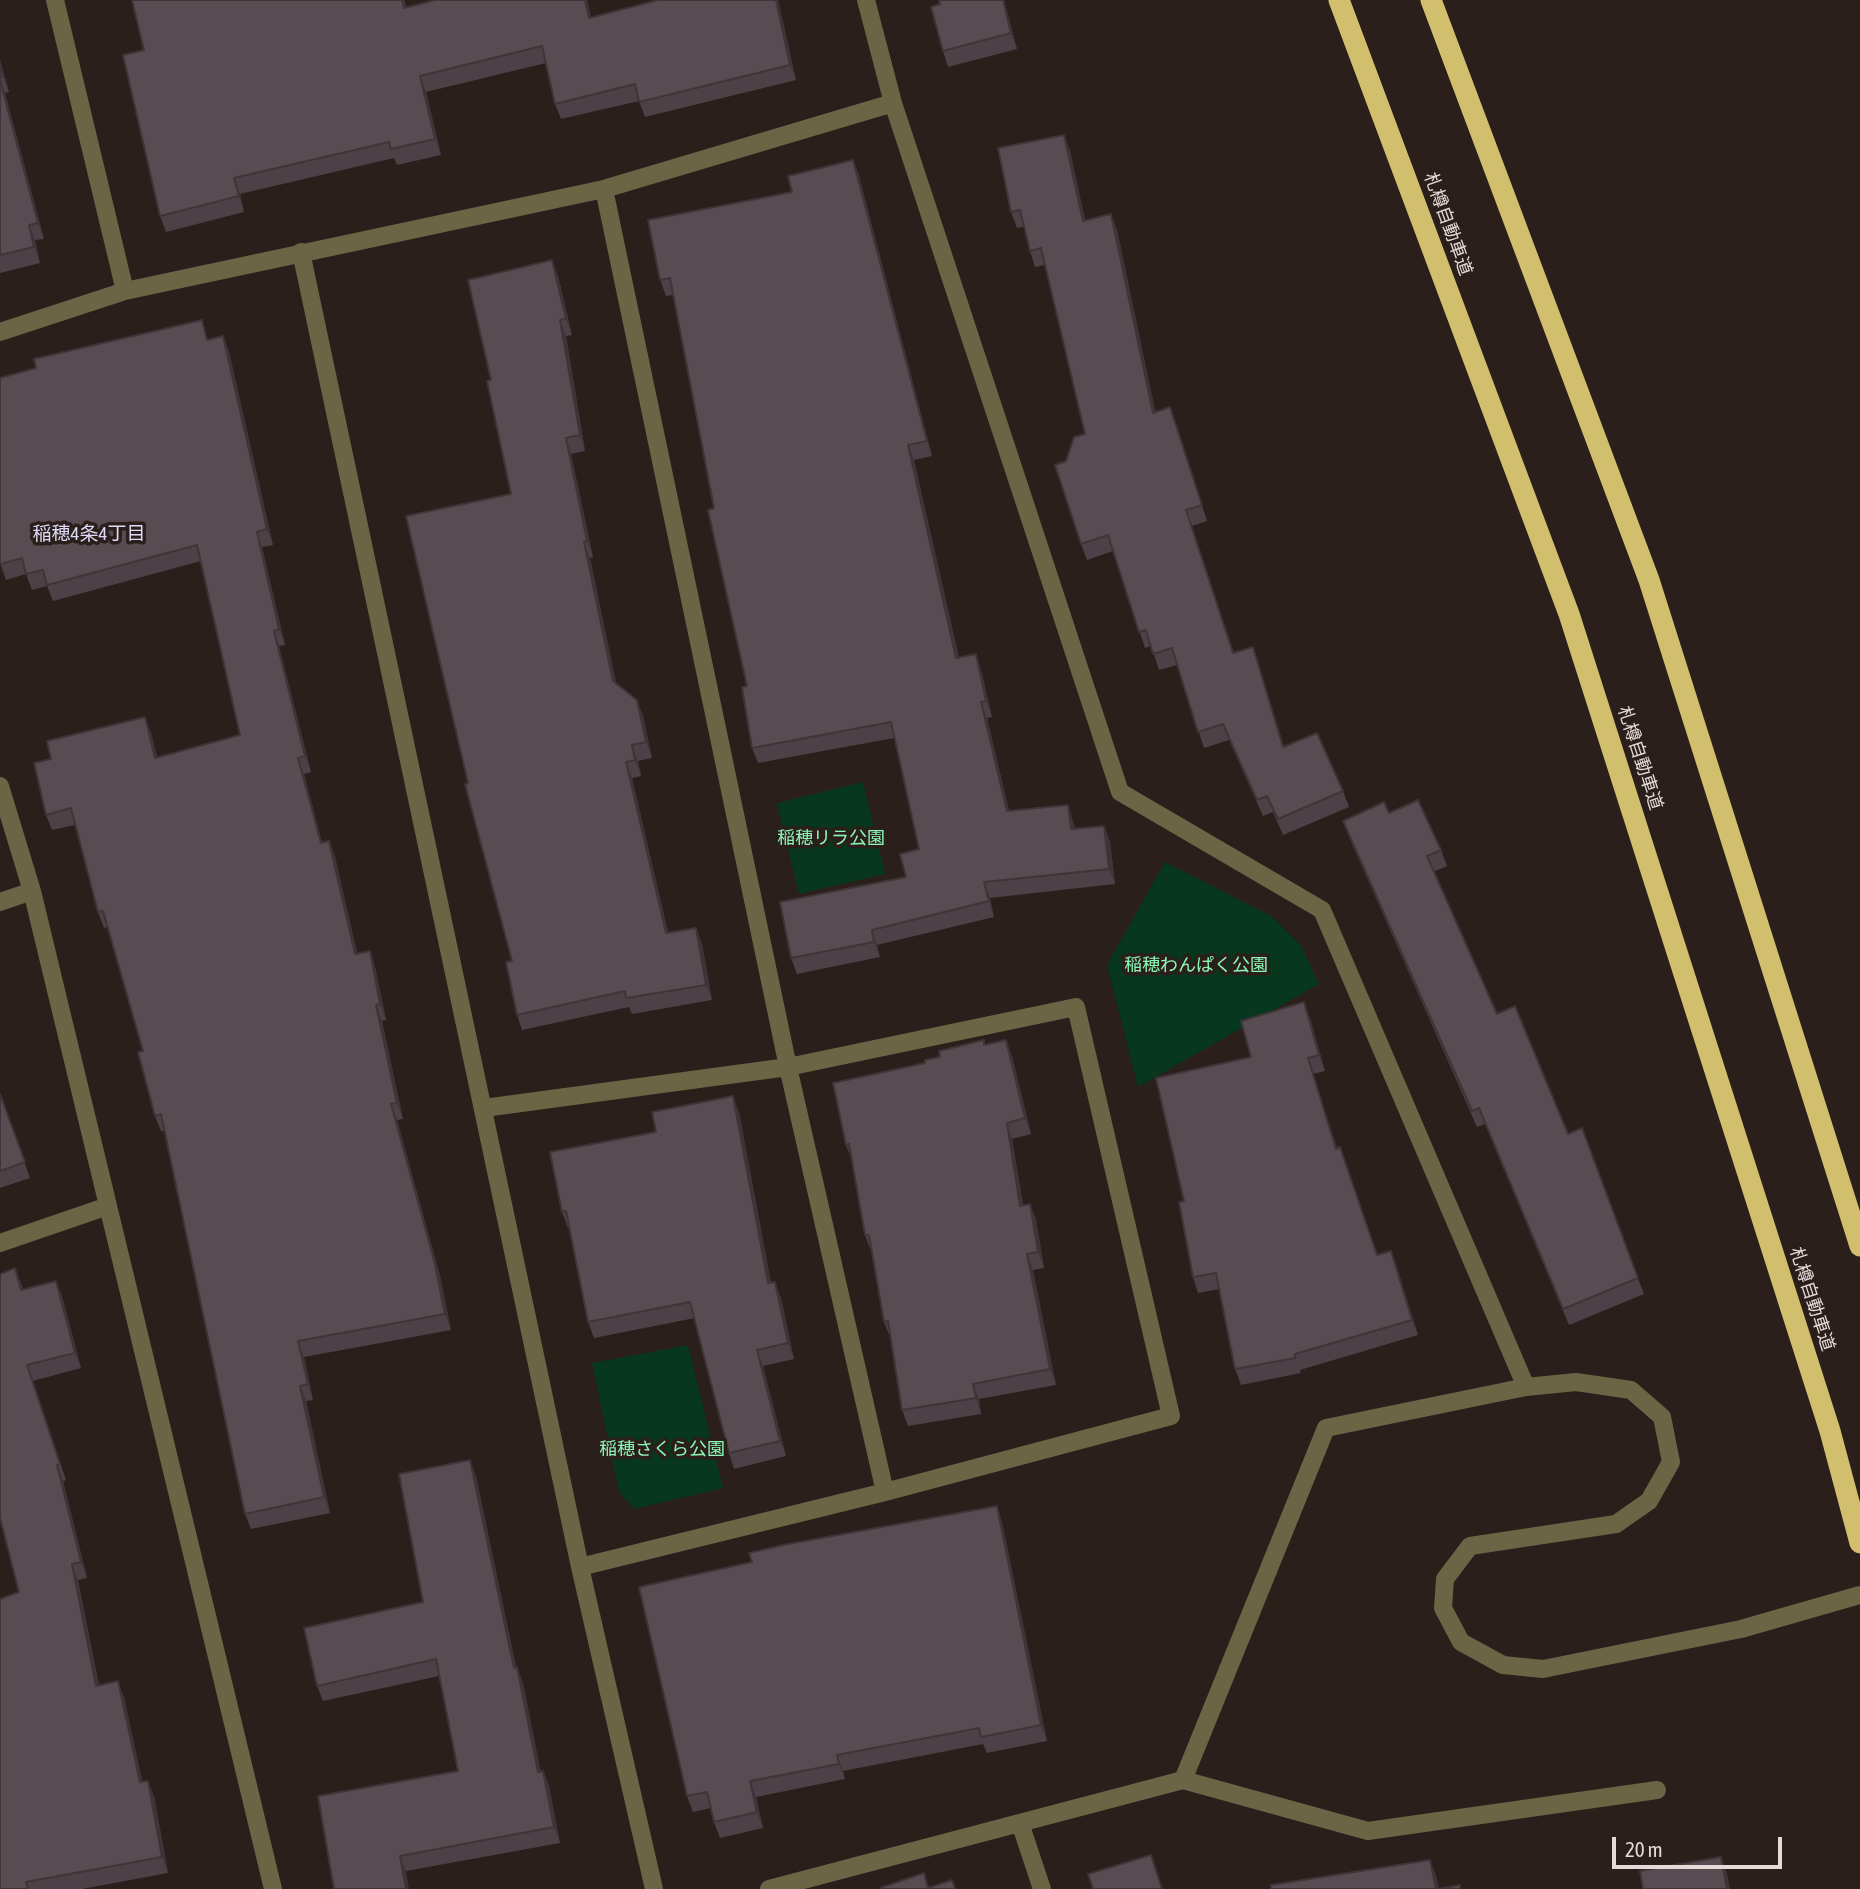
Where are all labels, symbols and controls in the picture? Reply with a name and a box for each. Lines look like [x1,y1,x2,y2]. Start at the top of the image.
street label: 札樽自動車道 [1419,170,1477,278]
district label: 稲穂4条4丁目 [33,523,145,545]
street label: 札樽自動車道 [1613,703,1667,813]
park label: 稲穂リラ公園 [777,827,885,849]
park label: 稲穂わんぱく公園 [1124,954,1268,976]
street label: 札樽自動車道 [1785,1244,1839,1354]
park label: 稲穂さくら公園 [599,1438,725,1460]
scale bar [1615,1822,1785,1866]
text: 20 m [1625,1837,1663,1861]

